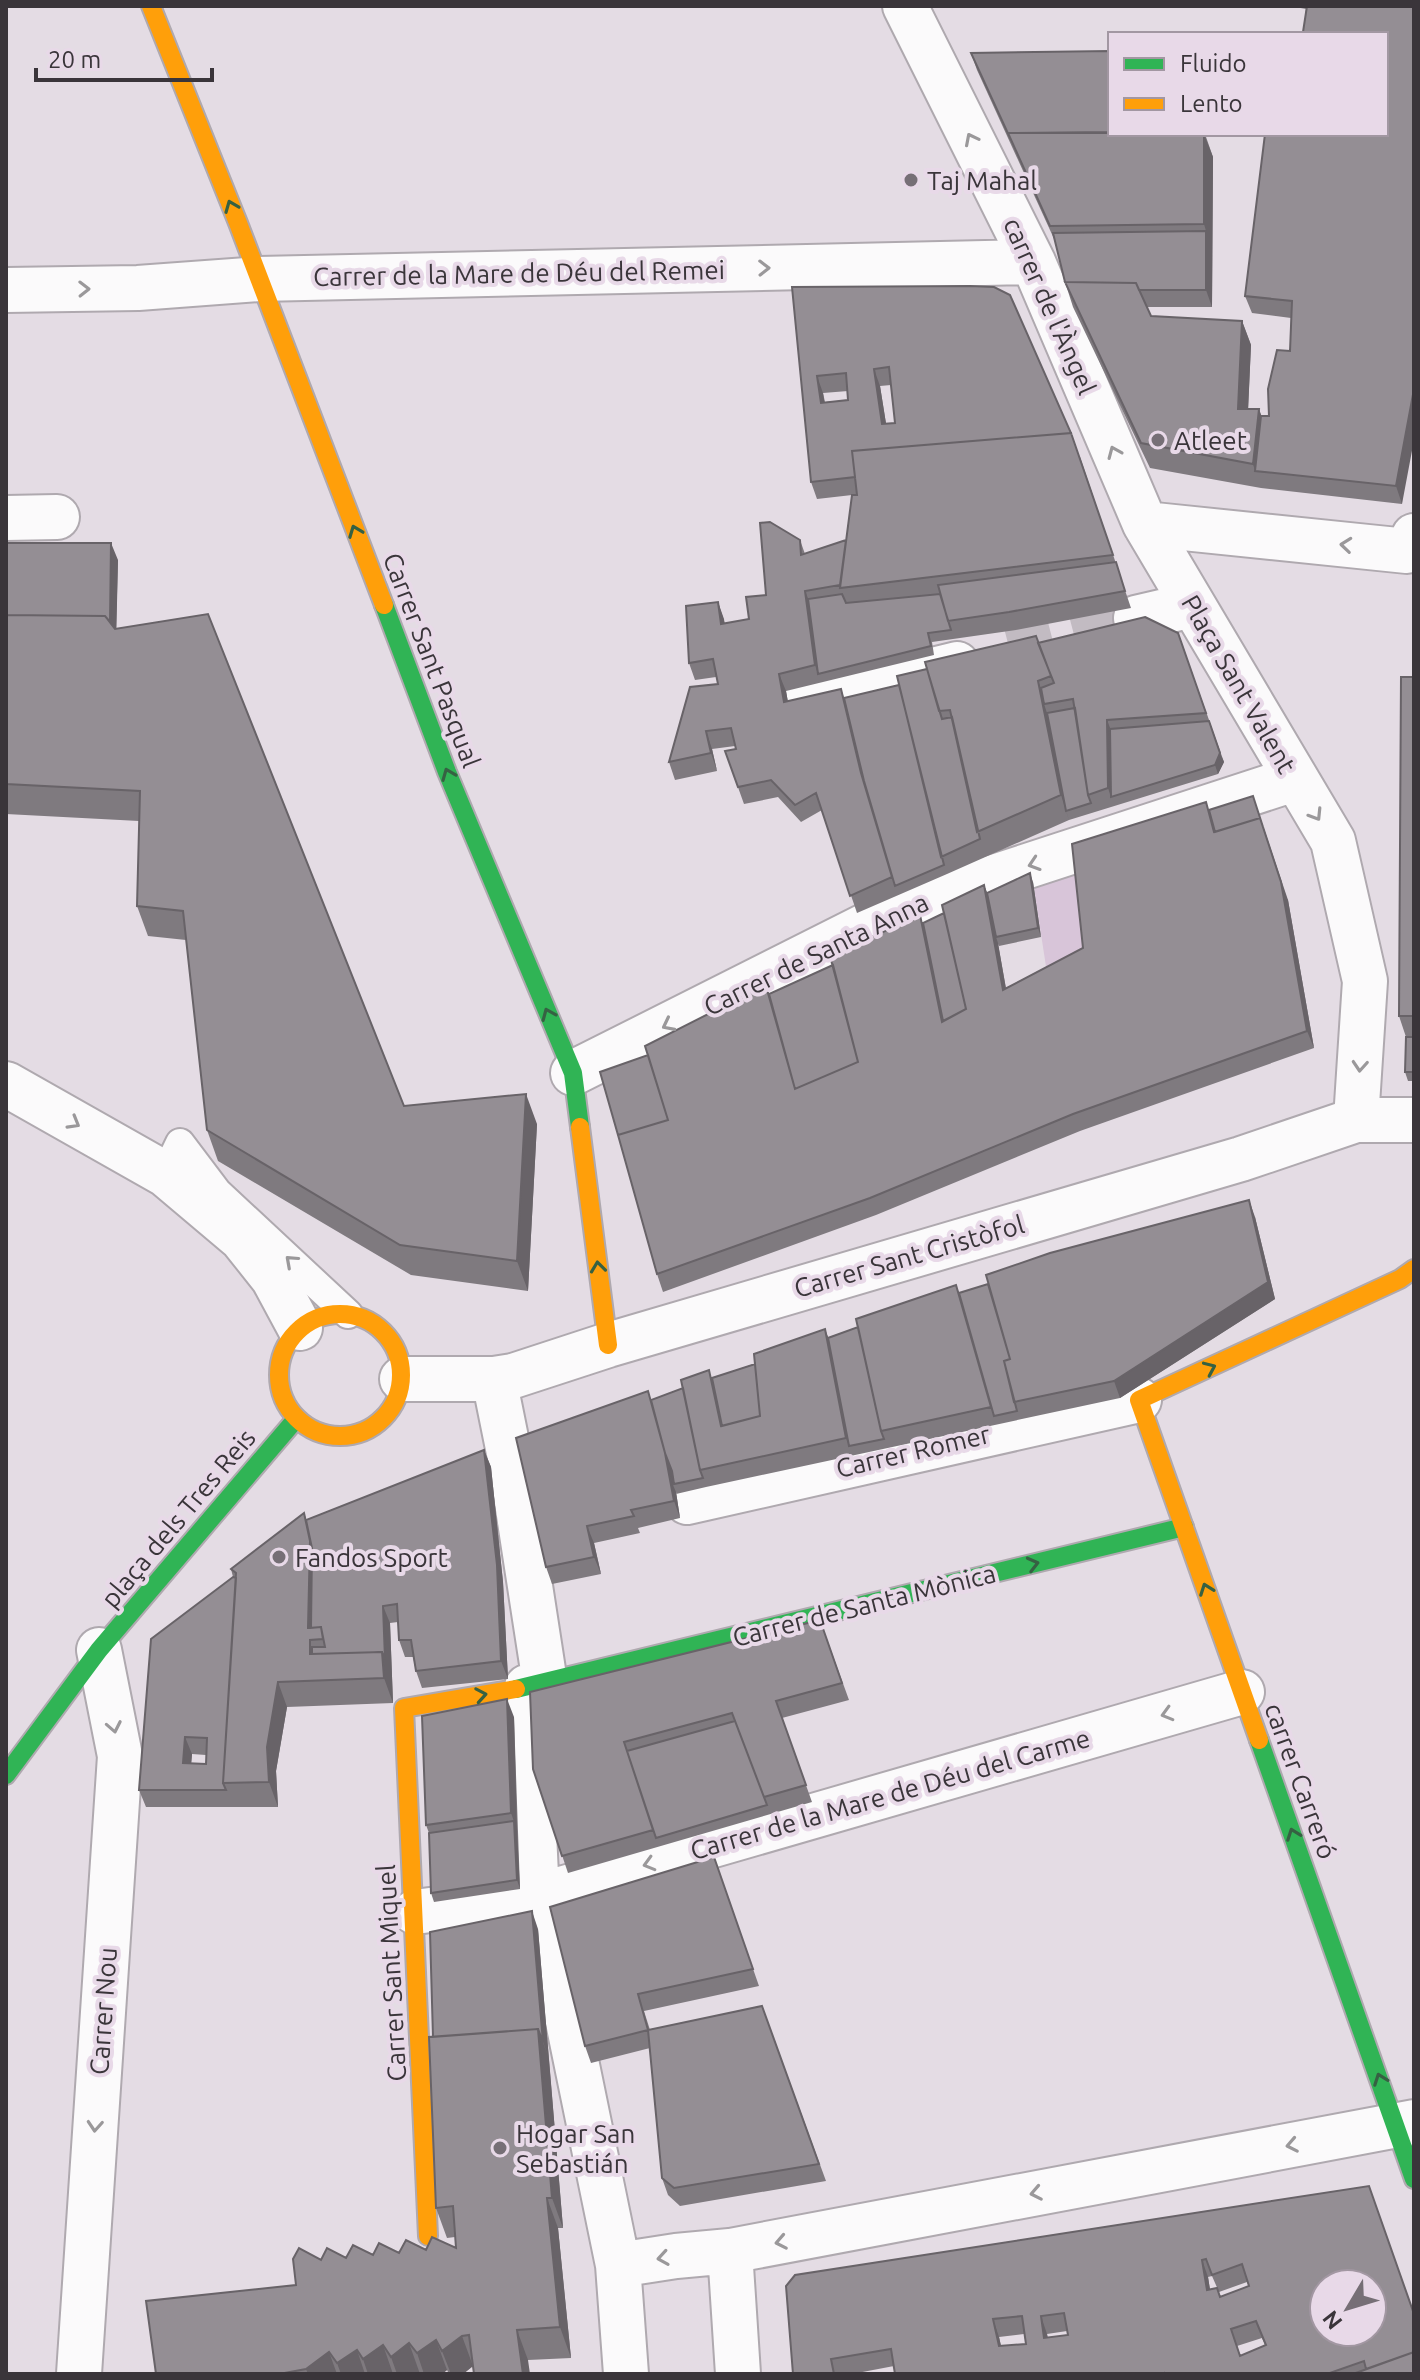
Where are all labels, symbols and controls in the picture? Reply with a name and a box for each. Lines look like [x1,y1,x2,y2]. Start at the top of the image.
scale bar [36,32,212,82]
legend [1108,32,1388,136]
text: 20 m [48,46,101,73]
text: Fluido [1180,50,1247,77]
text: Lento [1180,90,1243,117]
one-way arrow [966,133,981,148]
place label: Taj Mahal [927,166,1037,195]
marker: Taj Mahal [902,171,920,189]
one-way arrow [225,200,241,214]
street label: carrer de l'Àngel [998,213,1103,399]
street label: Carrer de la Mare de Déu del Remei [313,255,725,291]
one-way arrow [758,259,771,277]
one-way arrow [78,280,91,298]
place label: Atleet [1174,426,1247,455]
marker: Atleet [1149,431,1167,449]
one-way arrow [1108,446,1124,460]
one-way arrow [348,525,365,539]
one-way arrow [1339,537,1352,554]
street label: Carrer Sant Pasqual [378,549,486,772]
street label: Plaça Sant Valent [1176,590,1302,778]
one-way arrow [441,768,457,782]
one-way arrow [1307,806,1322,821]
one-way arrow [1027,855,1041,871]
street label: Carrer de Santa Anna [699,887,933,1021]
one-way arrow [542,1008,558,1022]
one-way arrow [662,1015,677,1031]
one-way arrow [1352,1060,1369,1073]
one-way arrow [65,1113,80,1129]
street label: Carrer Sant Cristòfol [791,1209,1028,1303]
one-way arrow [285,1257,300,1271]
one-way arrow [590,1261,607,1274]
one-way arrow [1202,1362,1216,1378]
street label: Carrer Romer [833,1419,993,1483]
street label: plaça dels Tres Reis [95,1423,261,1613]
place label: Fandos Sport [295,1543,448,1572]
marker: Fandos Sport [270,1548,288,1566]
one-way arrow [1026,1556,1040,1573]
street label: Carrer de Santa Mònica [729,1558,999,1652]
one-way arrow [1199,1583,1215,1597]
one-way arrow [474,1688,487,1705]
street label: carrer Carreró [1259,1699,1343,1863]
one-way arrow [1161,1705,1175,1721]
one-way arrow [105,1720,122,1733]
street label: Carrer de la Mare de Déu del Carme [687,1723,1093,1865]
one-way arrow [1286,1828,1302,1842]
one-way arrow [642,1855,656,1871]
street label: Carrer Sant Miquel [371,1864,411,2082]
street label: Carrer Nou [84,1946,122,2076]
one-way arrow [1373,2073,1389,2087]
place label: Hogar San Sebastián [516,2119,635,2178]
one-way arrow [87,2120,104,2133]
one-way arrow [1285,2135,1299,2152]
marker: Hogar San Sebastián [491,2139,509,2157]
one-way arrow [1030,2184,1043,2201]
one-way arrow [774,2232,788,2249]
one-way arrow [656,2249,670,2266]
north arrow [1308,2268,1388,2348]
text: N [1317,2306,1347,2335]

